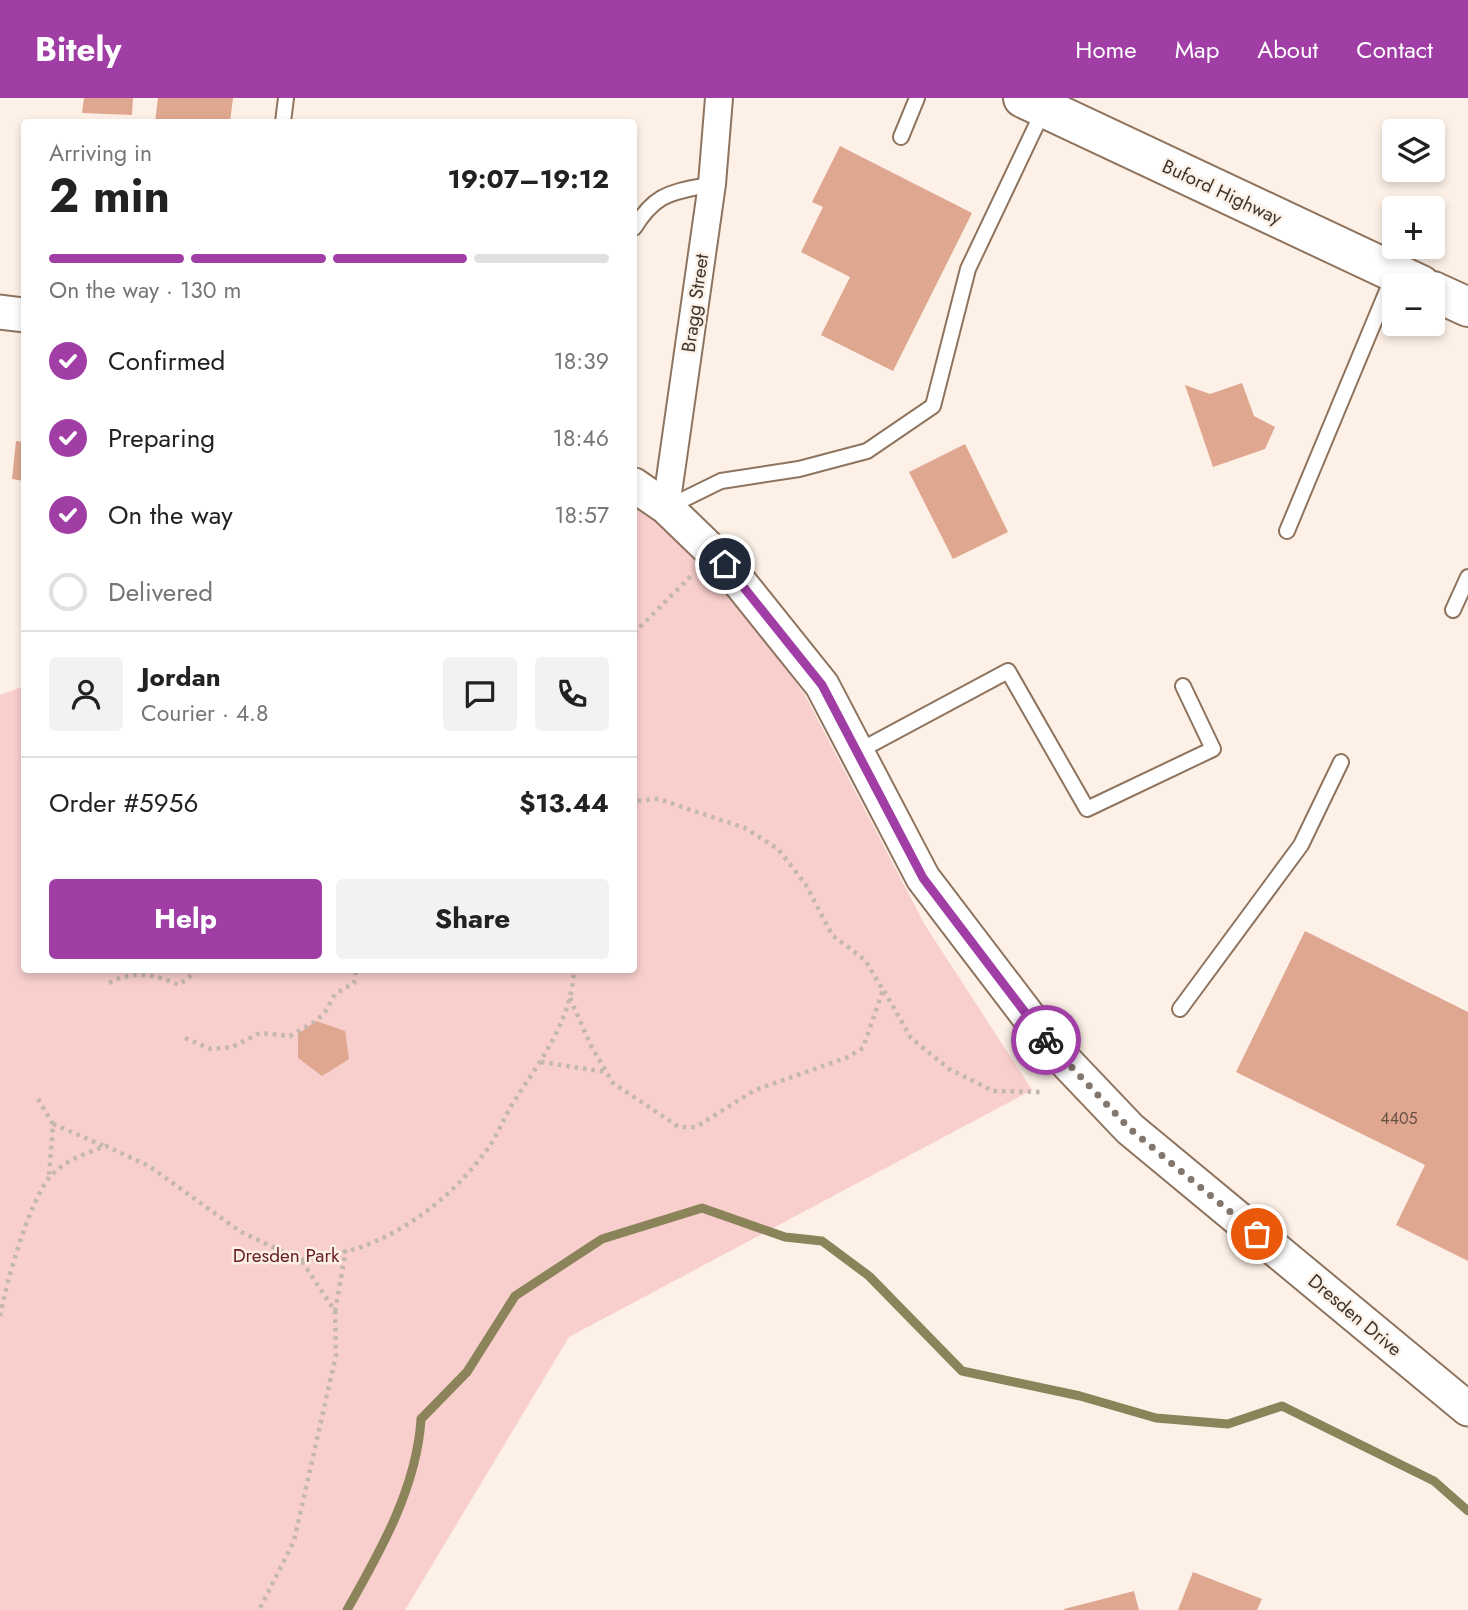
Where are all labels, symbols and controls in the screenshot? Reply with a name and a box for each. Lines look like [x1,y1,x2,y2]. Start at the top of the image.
text: Bitely [35,26,122,73]
text: Home [1075,32,1137,67]
text: Map [1175,32,1219,67]
text: About [1257,32,1318,67]
text: Contact [1356,32,1433,67]
map controls [1382,119,1445,336]
button: layers [1382,119,1445,182]
text: Arriving in [49,136,152,170]
street label: Buford Highway [1158,153,1287,232]
text: 19:07–19:12 [447,160,609,198]
text: 2 min [49,163,170,229]
button: + [1382,196,1445,259]
street label: Bragg Street [675,252,715,354]
text: On the way · 130 m [49,273,241,307]
button: − [1382,273,1445,336]
icon: check [49,342,87,380]
text: Confirmed [108,342,225,380]
text: 18:39 [553,344,609,378]
icon: check [49,419,87,457]
text: Preparing [108,419,215,457]
text: 18:46 [553,421,609,455]
icon: check [49,496,87,534]
text: On the way [108,496,233,534]
text: 18:57 [554,498,609,532]
pin [695,534,755,594]
icon: home [706,545,744,583]
text: Delivered [108,573,213,611]
button: person [49,657,123,731]
button: chat [443,657,517,731]
button: phone [535,657,609,731]
text: Jordan [141,658,221,696]
text: Courier · 4.8 [141,696,269,730]
text: Order #5956 [49,784,198,822]
text: $13.44 [519,784,609,822]
button: Help [49,879,322,959]
button: Share [336,879,609,959]
courier [1011,1005,1081,1075]
icon: bike [1027,1021,1065,1059]
house number: 4405 [1380,1107,1418,1130]
pin [1227,1204,1287,1264]
icon: bag [1238,1215,1276,1253]
park label: Dresden Park [233,1242,340,1269]
street label: Dresden Drive [1302,1268,1408,1362]

